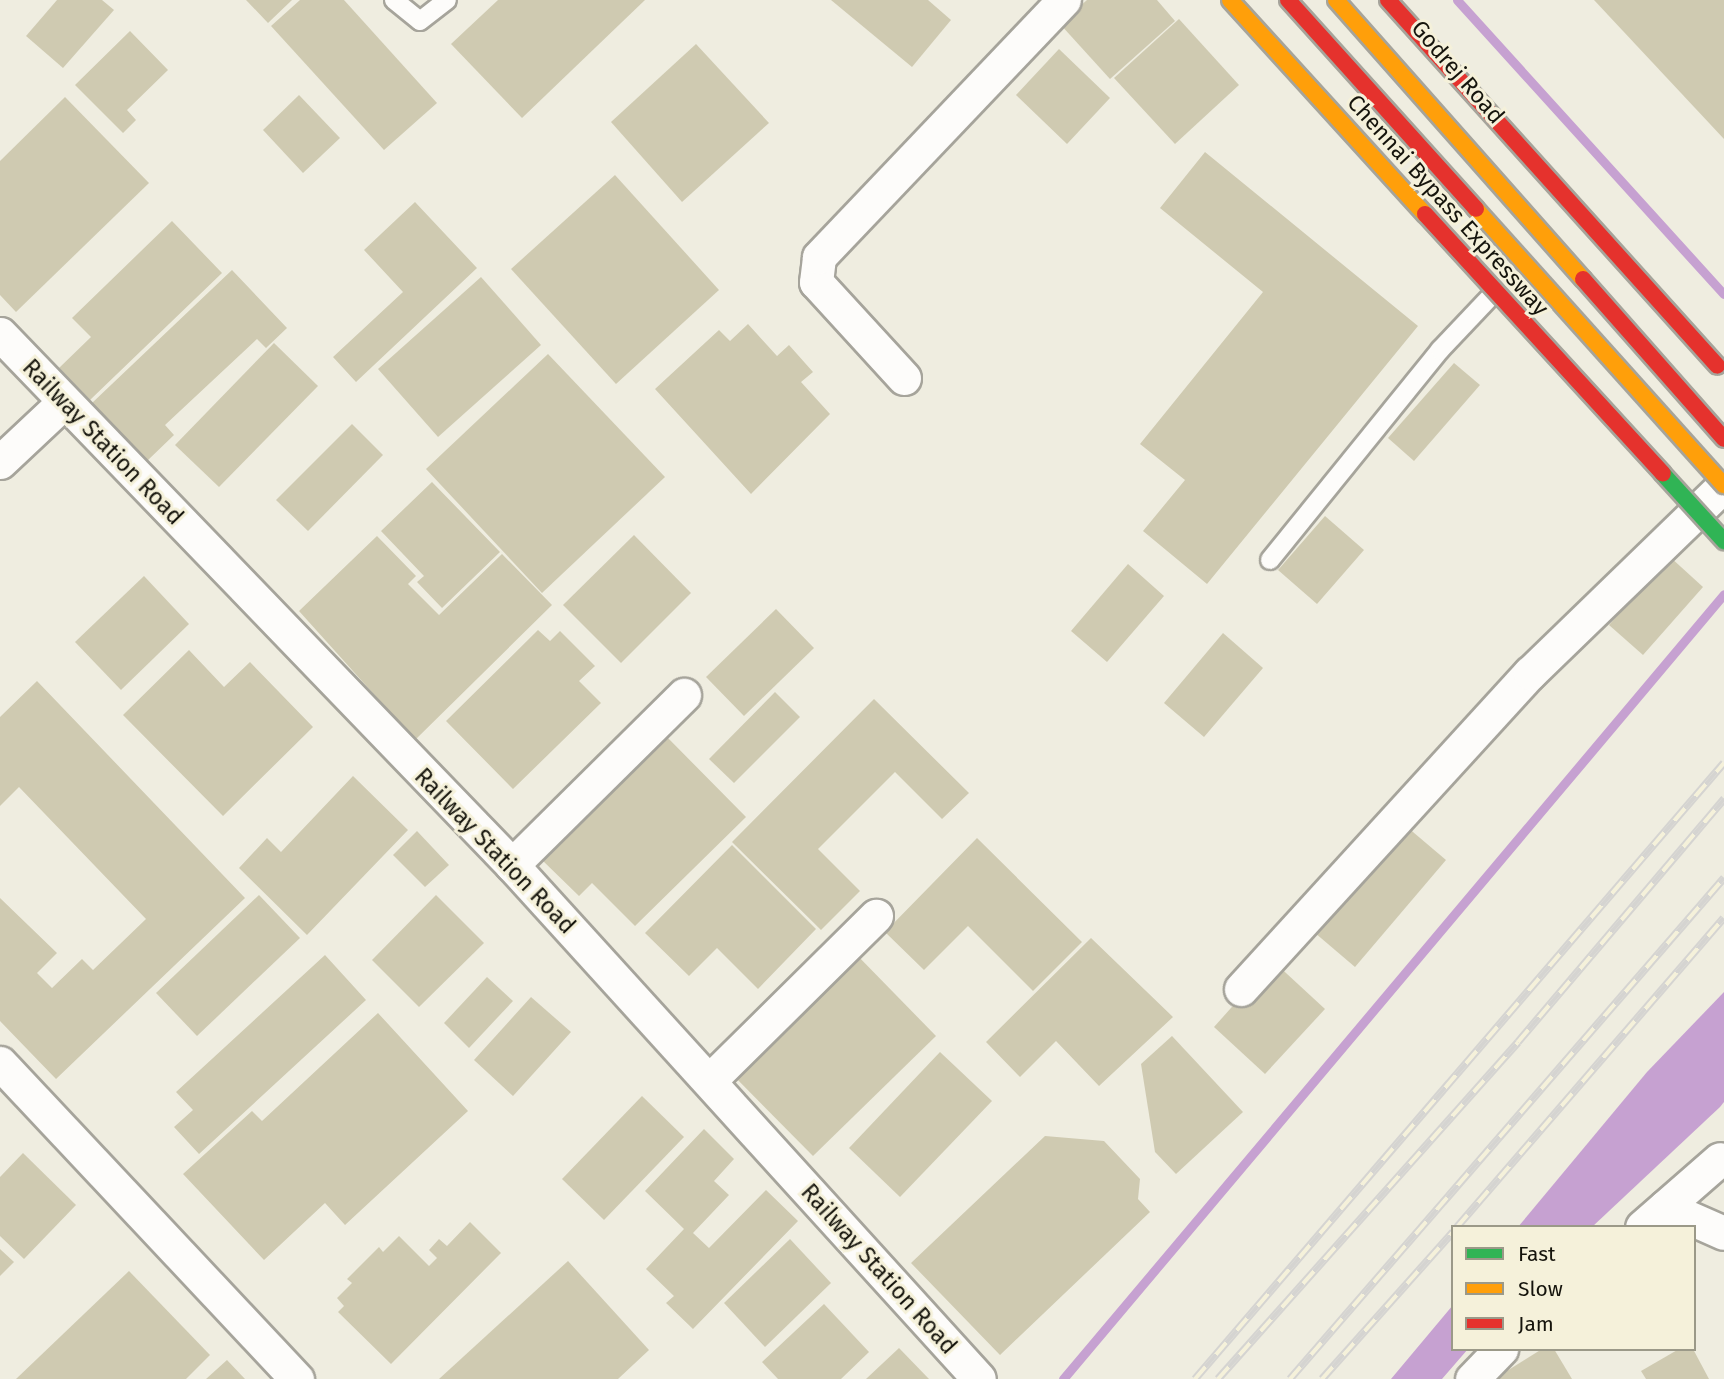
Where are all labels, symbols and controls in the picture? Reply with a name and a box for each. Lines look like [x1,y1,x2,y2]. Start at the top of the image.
street label: Godrej Road [1406,15,1510,129]
street label: Chennai Bypass Expressway [1341,89,1555,321]
street label: Railway Station Road [17,354,189,530]
street label: Railway Station Road [409,763,581,939]
street label: Railway Station Road [795,1178,963,1360]
legend [1451,1225,1696,1351]
text: Fast [1518,1241,1556,1267]
text: Slow [1518,1276,1563,1302]
text: Jam [1518,1311,1554,1337]

